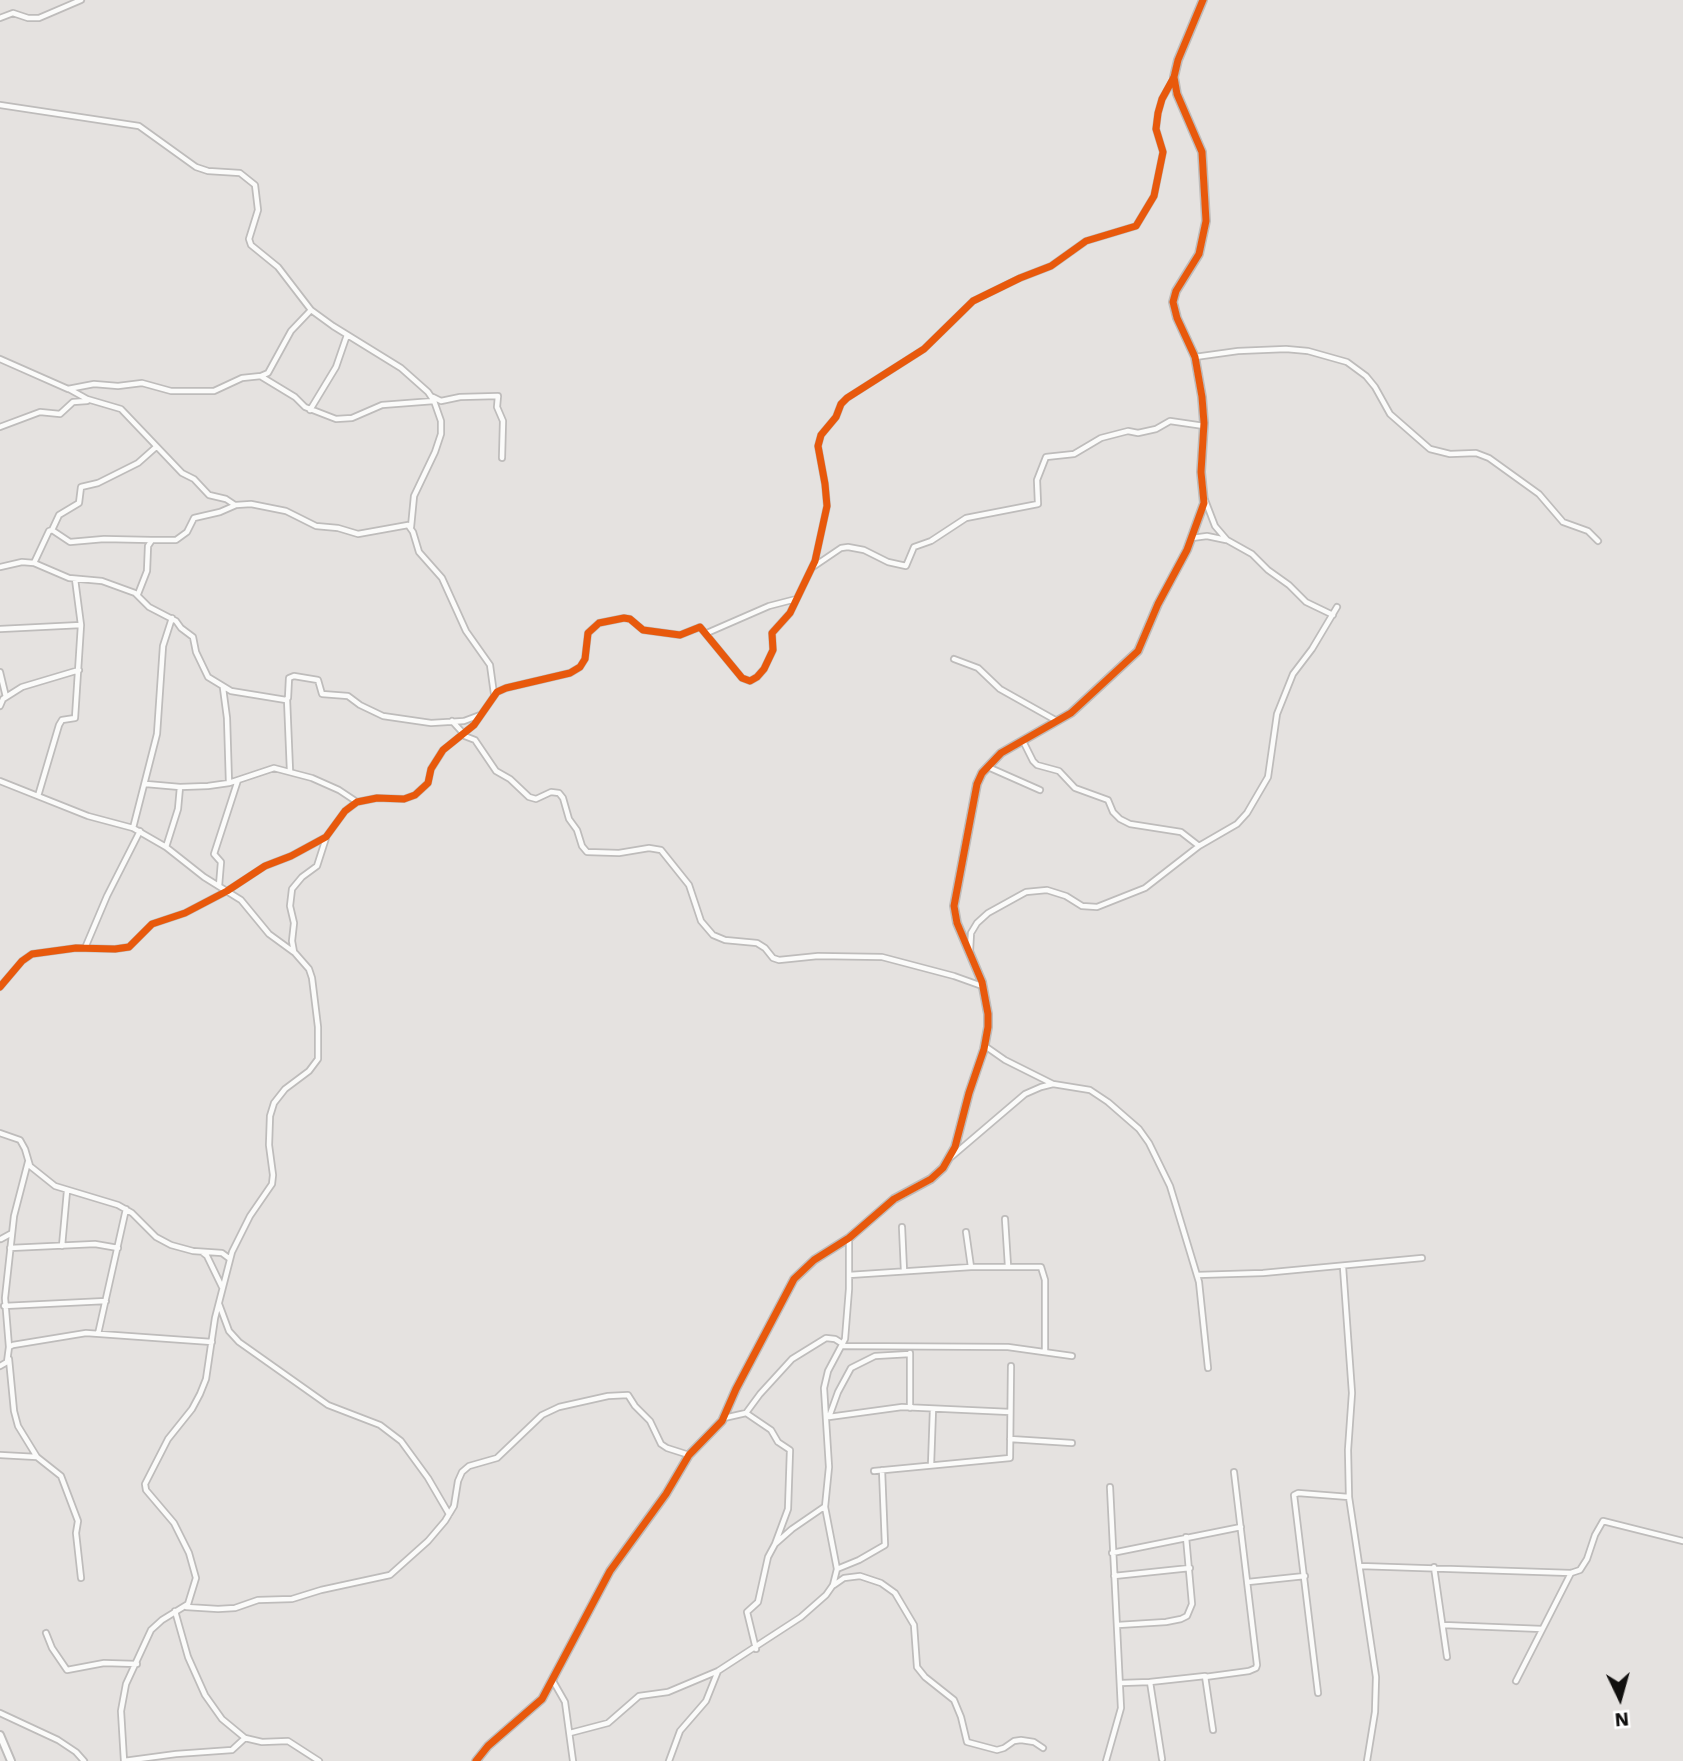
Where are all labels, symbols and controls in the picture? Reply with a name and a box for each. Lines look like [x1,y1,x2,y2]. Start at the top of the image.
north arrow [1585,1663,1655,1733]
text: N [1614,1707,1630,1731]

